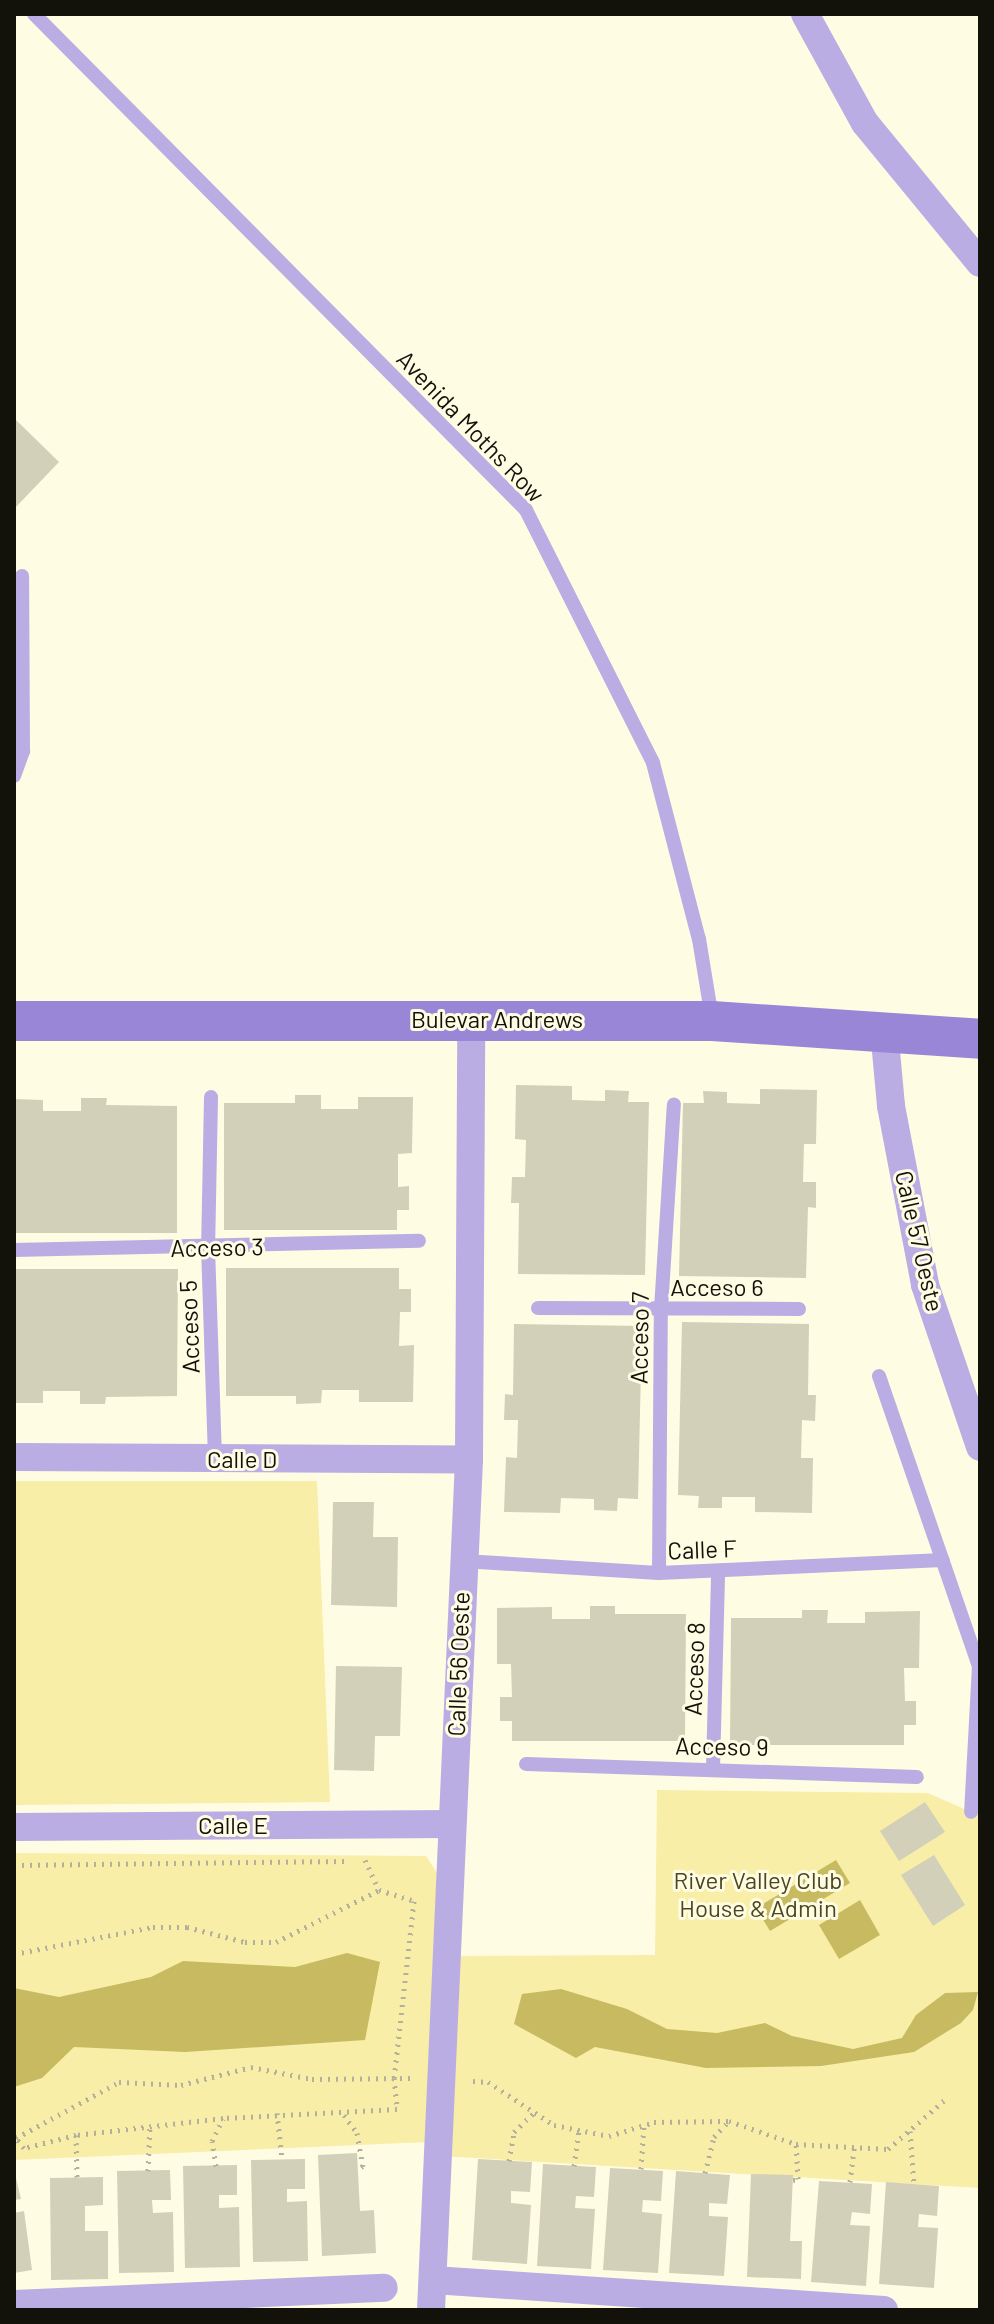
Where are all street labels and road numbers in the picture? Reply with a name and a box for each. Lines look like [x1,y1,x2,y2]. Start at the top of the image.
street label: Avenida Moths Row [391,344,551,508]
street label: Bulevar Andrews [411,1005,583,1033]
street label: Calle 57 Oeste [890,1168,950,1314]
street label: Acceso 3 [170,1232,264,1262]
street label: Acceso 6 [670,1273,764,1301]
street label: Acceso 5 [173,1280,205,1374]
street label: Acceso 7 [624,1292,654,1384]
street label: Calle D [207,1445,277,1473]
street label: Calle F [667,1533,737,1565]
street label: Calle 56 Oeste [441,1591,475,1737]
street label: Acceso 8 [678,1622,710,1716]
street label: Acceso 9 [675,1731,769,1761]
street label: Calle E [198,1811,268,1839]

